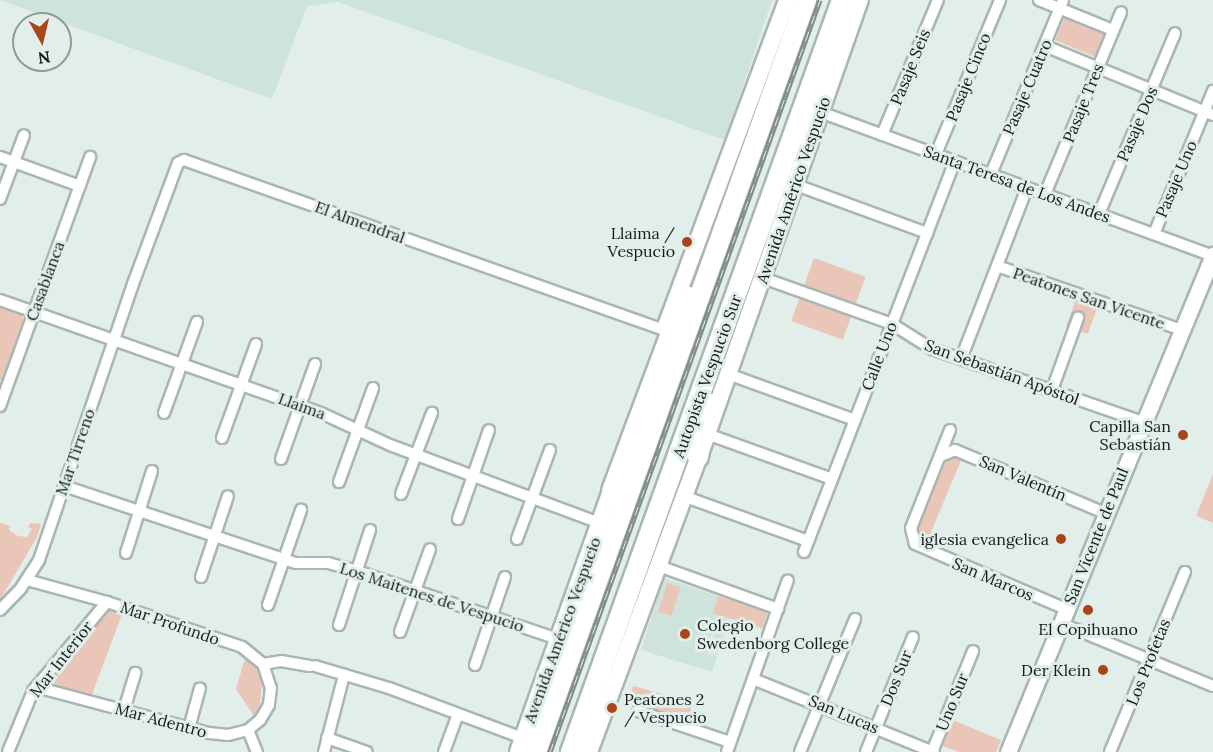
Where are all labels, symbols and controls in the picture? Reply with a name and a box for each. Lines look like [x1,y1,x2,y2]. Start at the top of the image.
north arrow [12,12,72,72]
street label: Pasaje Seis [886,26,934,108]
street label: Pasaje Cinco [942,30,994,124]
street label: Pasaje Cuatro [998,36,1056,138]
text: N [37,47,52,69]
street label: Pasaje Tres [1058,61,1108,145]
street label: Pasaje Dos [1113,84,1161,164]
street label: Avenida Américo Vespucio [752,94,834,286]
street label: Pasaje Uno [1151,138,1201,220]
street label: Santa Teresa de Los Andes [921,141,1113,227]
street label: El Almendral [312,197,408,247]
place label: Llaima / Vespucio [608,223,675,261]
marker: Llaima / Vespucio [680,235,694,249]
street label: Casablanca [22,238,68,324]
street label: Peatones San Vicente [1011,263,1167,333]
street label: Autopista Vespucio Sur [669,292,745,460]
street label: Calle Uno [857,319,901,393]
street label: San Sebastián Apóstol [922,335,1082,409]
street label: Llaima [276,389,328,423]
street label: Mar Tirreno [51,406,99,498]
place label: Capilla San Sebastián [1089,416,1171,454]
marker: Capilla San Sebastián [1176,428,1190,442]
street label: San Valentín [977,451,1069,505]
street label: San Vicente de Paul [1060,465,1132,607]
place label: iglesia evangelica [920,529,1049,549]
marker: iglesia evangelica [1054,532,1068,546]
street label: Avenida Américo Vespucio [519,534,605,726]
street label: San Marcos [950,553,1036,605]
street label: Los Maitenes de Vespucio [337,558,527,636]
street label: Mar Profundo [118,597,222,649]
marker: El Copihuano [1081,603,1095,617]
place label: Colegio Swedenborg College [697,615,849,653]
street label: Los Profetas [1122,616,1174,708]
street label: Mar Interior [25,617,97,701]
place label: El Copihuano [1038,619,1138,639]
marker: Colegio Swedenborg College [678,627,692,641]
street label: Dos Sur [876,647,916,709]
place label: Der Klein [1021,660,1091,680]
marker: Der Klein [1096,663,1110,677]
street label: Uno Sur [932,670,972,734]
place label: Peatones 2 / Vespucio [624,689,707,727]
street label: San Lucas [806,691,882,737]
street label: Mar Adentro [113,699,209,741]
marker: Peatones 2 / Vespucio [605,701,619,715]

